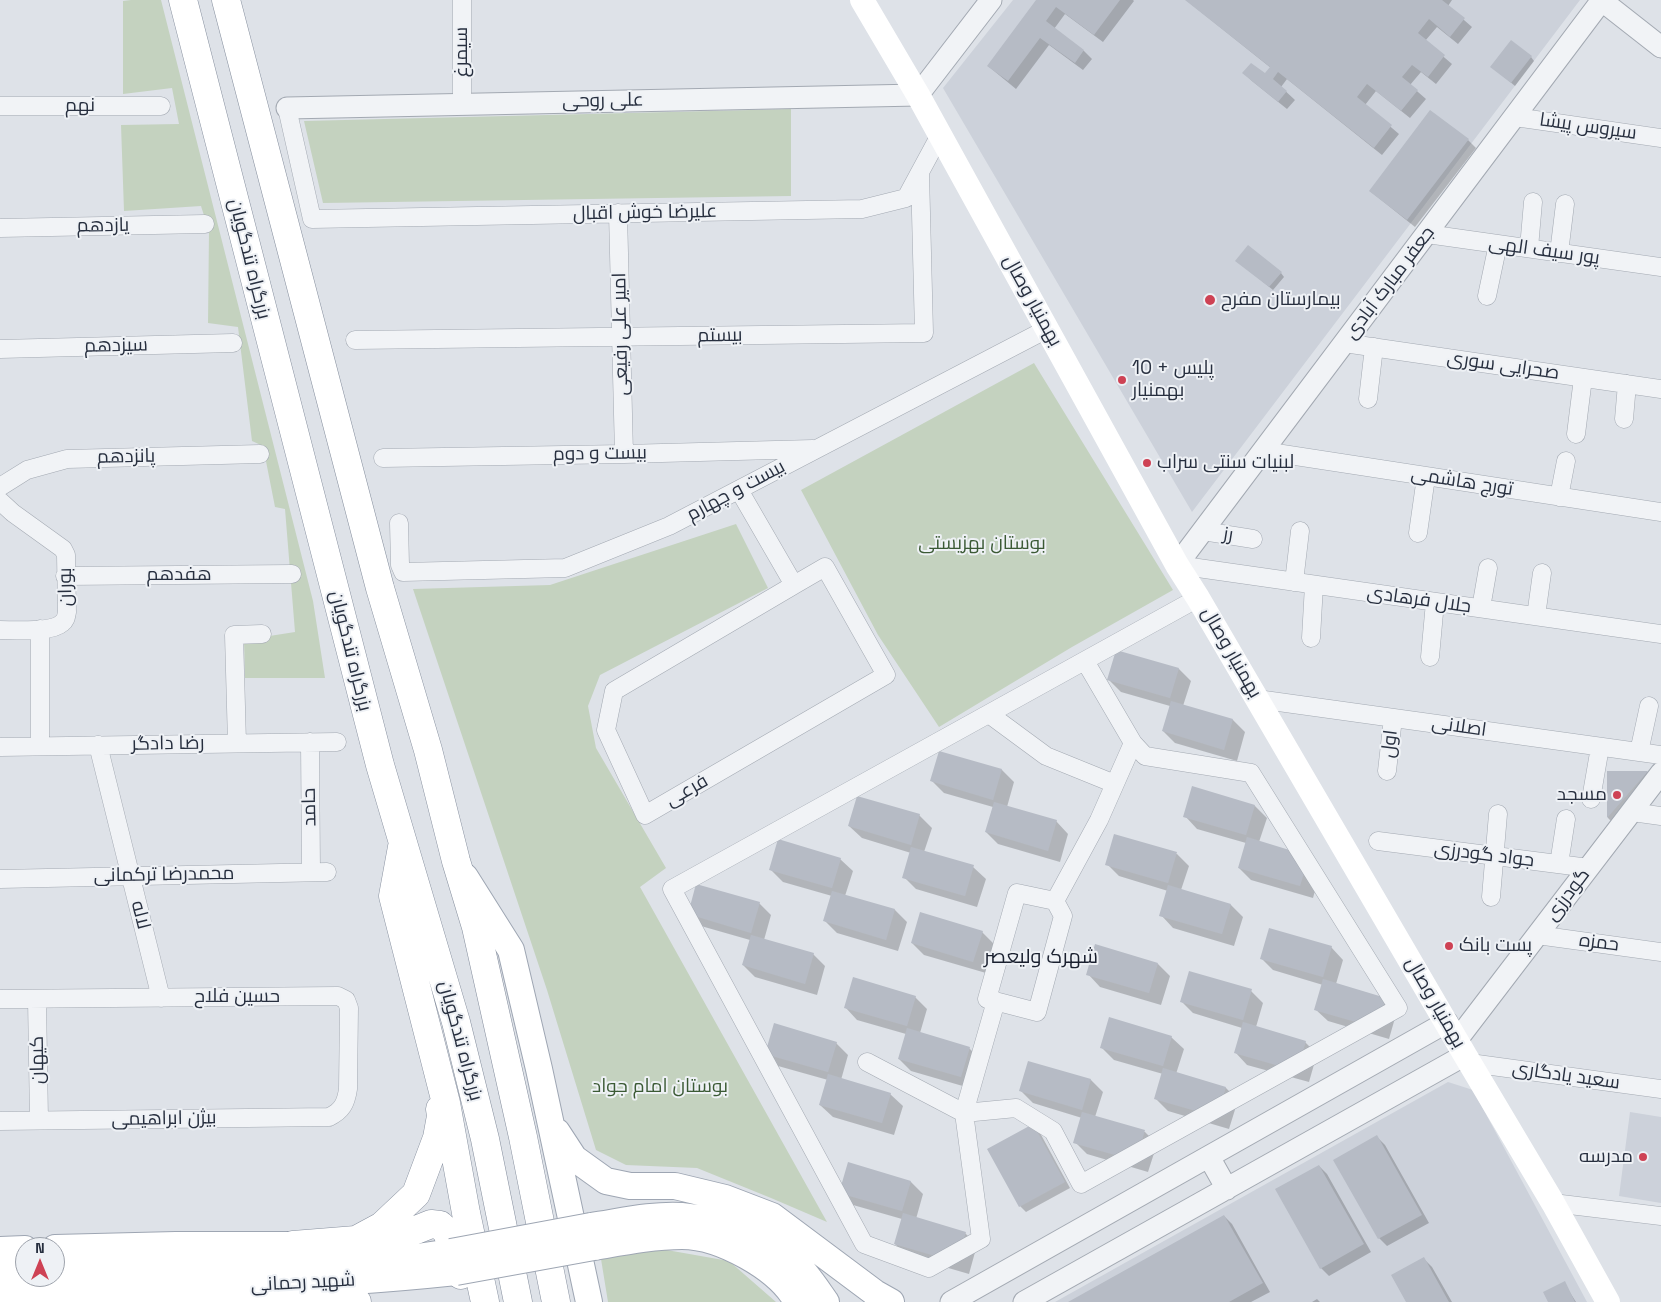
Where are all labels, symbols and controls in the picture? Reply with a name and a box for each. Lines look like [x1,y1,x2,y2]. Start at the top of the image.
street label: سیمرغ [451,27,473,77]
street label: علی روحی [562,89,644,113]
street label: نهم [65,95,95,117]
street label: سیروس پیشا [1538,109,1638,145]
street label: بزرگراه تندگویان [223,196,275,322]
street label: علیرضا خوش اقبال [573,200,717,226]
street label: یازدهم [77,214,129,238]
street label: جعفر مبارک آبادی [1340,222,1440,344]
street label: پور سیف الهی [1487,232,1601,270]
street label: بهمنیار وصال [997,251,1067,351]
street label: امیر علی رفیعی [609,272,633,396]
place label: بیمارستان مفرح [1221,289,1341,311]
marker: بیمارستان مفرح [1203,293,1217,307]
street label: بیستم [697,324,743,348]
street label: سیزدهم [84,334,148,358]
street label: صحرایی سوری [1445,347,1561,385]
place label: پلیس + 10 بهمنیار [1132,358,1214,402]
marker: پلیس + 10 بهمنیار [1116,374,1128,386]
street label: بیست و دوم [553,442,647,466]
street label: پانزدهم [97,445,155,469]
place label: لبنیات سنتی سراب [1157,452,1294,474]
street label: بیست و چهارم [683,456,789,526]
marker: لبنیات سنتی سراب [1141,457,1153,469]
street label: تورج هاشمی [1409,463,1515,501]
street label: رز [1221,523,1235,547]
park label: بوستان بهزیستی [918,533,1046,555]
street label: هفدهم [146,564,212,586]
street label: بوران [54,567,78,607]
street label: جلال فرهادی [1365,581,1473,619]
street label: بزرگراه تندگویان [324,588,376,714]
street label: بهمنیار وصال [1196,603,1266,703]
street label: اصلانی [1430,712,1488,742]
street label: اول [1377,729,1403,759]
street label: رضا دادگر [131,732,205,756]
street label: فرعی [662,770,712,812]
place label: مسجد [1557,784,1607,806]
street label: حامد [298,788,322,826]
marker: مسجد [1611,789,1623,801]
street label: جواد گودرزی [1433,838,1535,872]
street label: محمدرضا ترکمانی [93,862,235,888]
street label: گودرزی [1541,864,1595,926]
street label: لاله [125,898,155,932]
street label: حمزه [1578,929,1620,957]
place label: پست بانک [1459,935,1532,957]
marker: پست بانک [1443,940,1455,952]
district label: شهرک ولیعصر [984,946,1098,970]
street label: بهمنیار وصال [1400,953,1470,1053]
street label: بزرگراه تندگویان [433,978,487,1104]
street label: حسین فلاح [194,986,280,1008]
street label: کیهان [26,1036,50,1084]
street label: سعید یادگاری [1511,1057,1621,1095]
park label: بوستان امام جواد [592,1076,728,1098]
street label: بیژن ابراهیمی [111,1107,217,1131]
place label: مدرسه [1579,1146,1633,1168]
marker: مدرسه [1637,1151,1649,1163]
north arrow [15,1237,65,1287]
text: N [35,1239,45,1257]
street label: شهید رحمانی [250,1269,356,1297]

